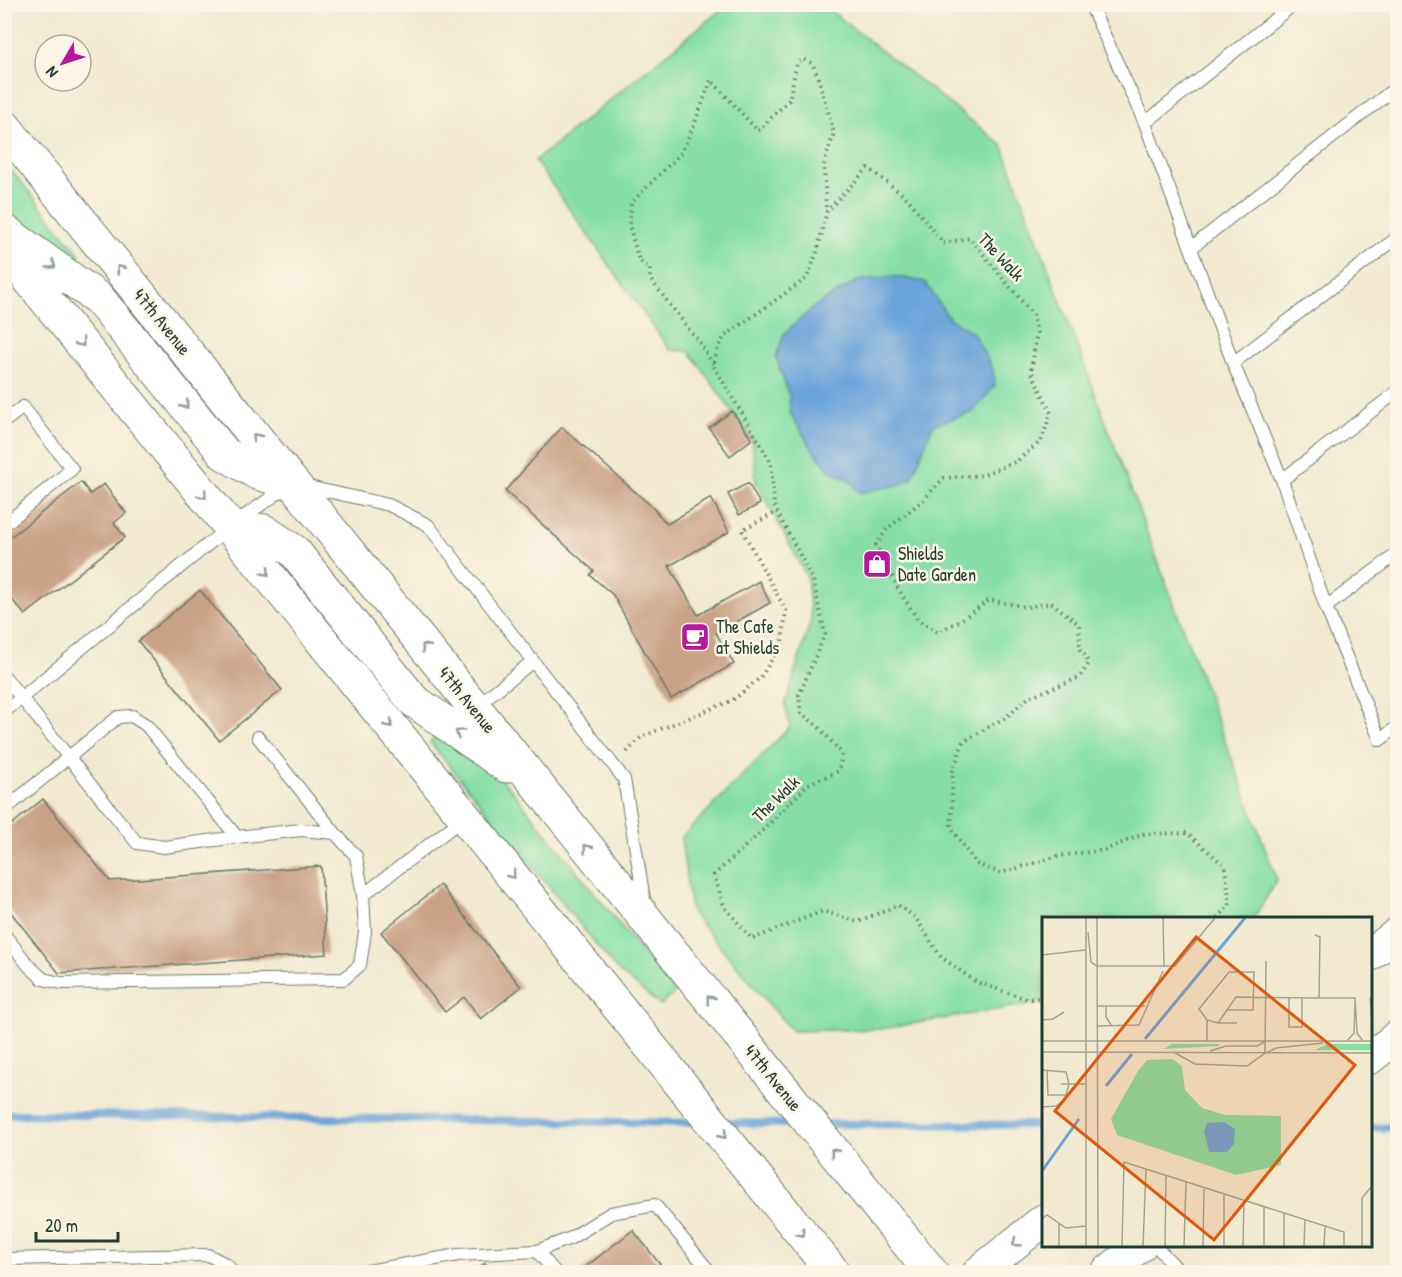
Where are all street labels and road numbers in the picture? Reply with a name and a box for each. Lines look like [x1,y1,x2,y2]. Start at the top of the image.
street label: The Walk [973,227,1031,287]
street label: 47th Avenue [128,283,197,360]
street label: 47th Avenue [433,661,502,738]
street label: The Walk [746,769,805,828]
street label: 47th Avenue [739,1039,808,1116]

